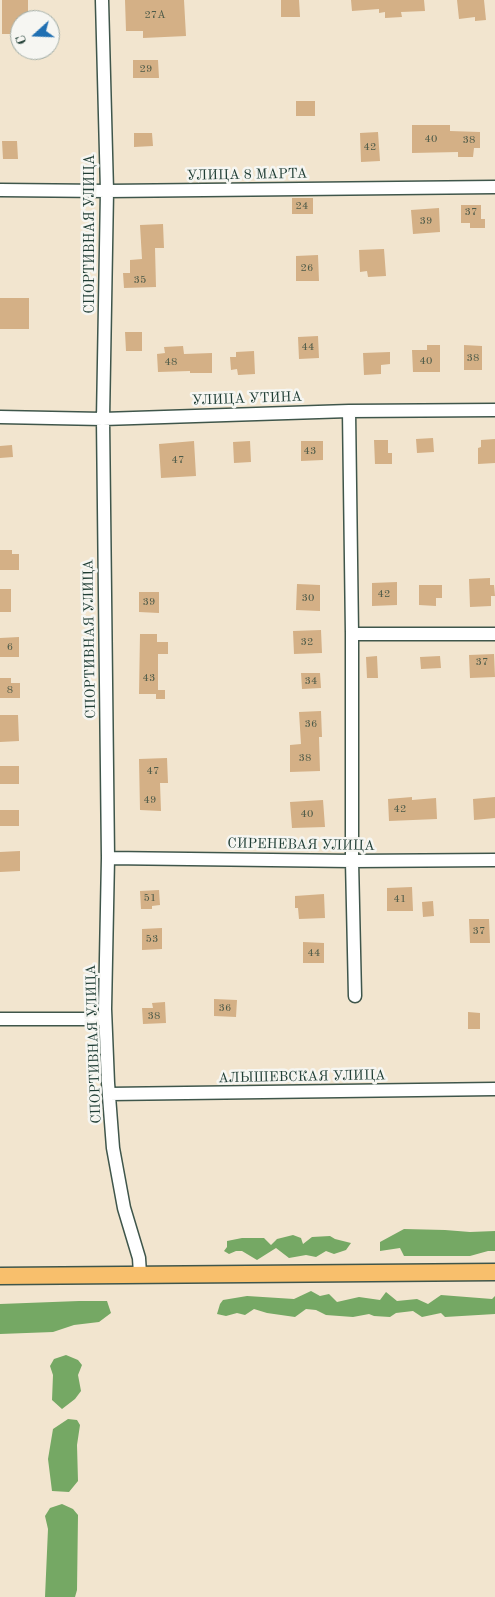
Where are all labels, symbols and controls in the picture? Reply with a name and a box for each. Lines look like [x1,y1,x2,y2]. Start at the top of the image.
house number: 27А [144,8,166,22]
north arrow [10,10,60,60]
text: С [14,33,30,47]
house number: 29 [140,62,152,76]
house number: 40 [425,132,437,146]
house number: 38 [463,133,475,147]
house number: 42 [364,140,376,154]
street label: СПОРТИВНАЯ УЛИЦА [82,154,98,314]
street label: УЛИЦА 8 МАРТА [187,166,307,184]
house number: 24 [296,199,308,213]
house number: 37 [465,205,477,219]
house number: 39 [420,214,432,228]
house number: 26 [301,261,313,275]
house number: 35 [134,273,146,287]
house number: 44 [302,340,314,354]
house number: 38 [467,351,479,365]
house number: 40 [420,354,432,368]
house number: 48 [165,355,177,369]
street label: УЛИЦА УТИНА [192,389,302,409]
house number: 43 [304,444,316,458]
house number: 47 [172,453,184,467]
street label: СПОРТИВНАЯ УЛИЦА [80,559,100,719]
house number: 42 [378,587,390,601]
house number: 30 [302,591,314,605]
house number: 39 [143,595,155,609]
house number: 32 [301,635,313,649]
house number: 6 [7,640,13,654]
house number: 37 [476,655,488,669]
house number: 43 [143,671,155,685]
house number: 34 [305,674,317,688]
house number: 8 [7,683,13,697]
house number: 36 [305,717,317,731]
house number: 38 [299,751,311,765]
house number: 47 [147,764,159,778]
house number: 49 [144,793,156,807]
house number: 42 [394,802,406,816]
house number: 40 [301,807,313,821]
street label: СИРЕНЕВАЯ УЛИЦА [227,835,375,855]
house number: 51 [144,891,156,905]
house number: 41 [394,892,406,906]
house number: 37 [473,924,485,938]
house number: 53 [146,932,158,946]
house number: 44 [308,946,320,960]
street label: СПОРТИВНАЯ УЛИЦА [83,964,105,1124]
house number: 36 [219,1001,231,1015]
house number: 38 [148,1009,160,1023]
street label: АЛЫШЕВСКАЯ УЛИЦА [218,1067,386,1087]

